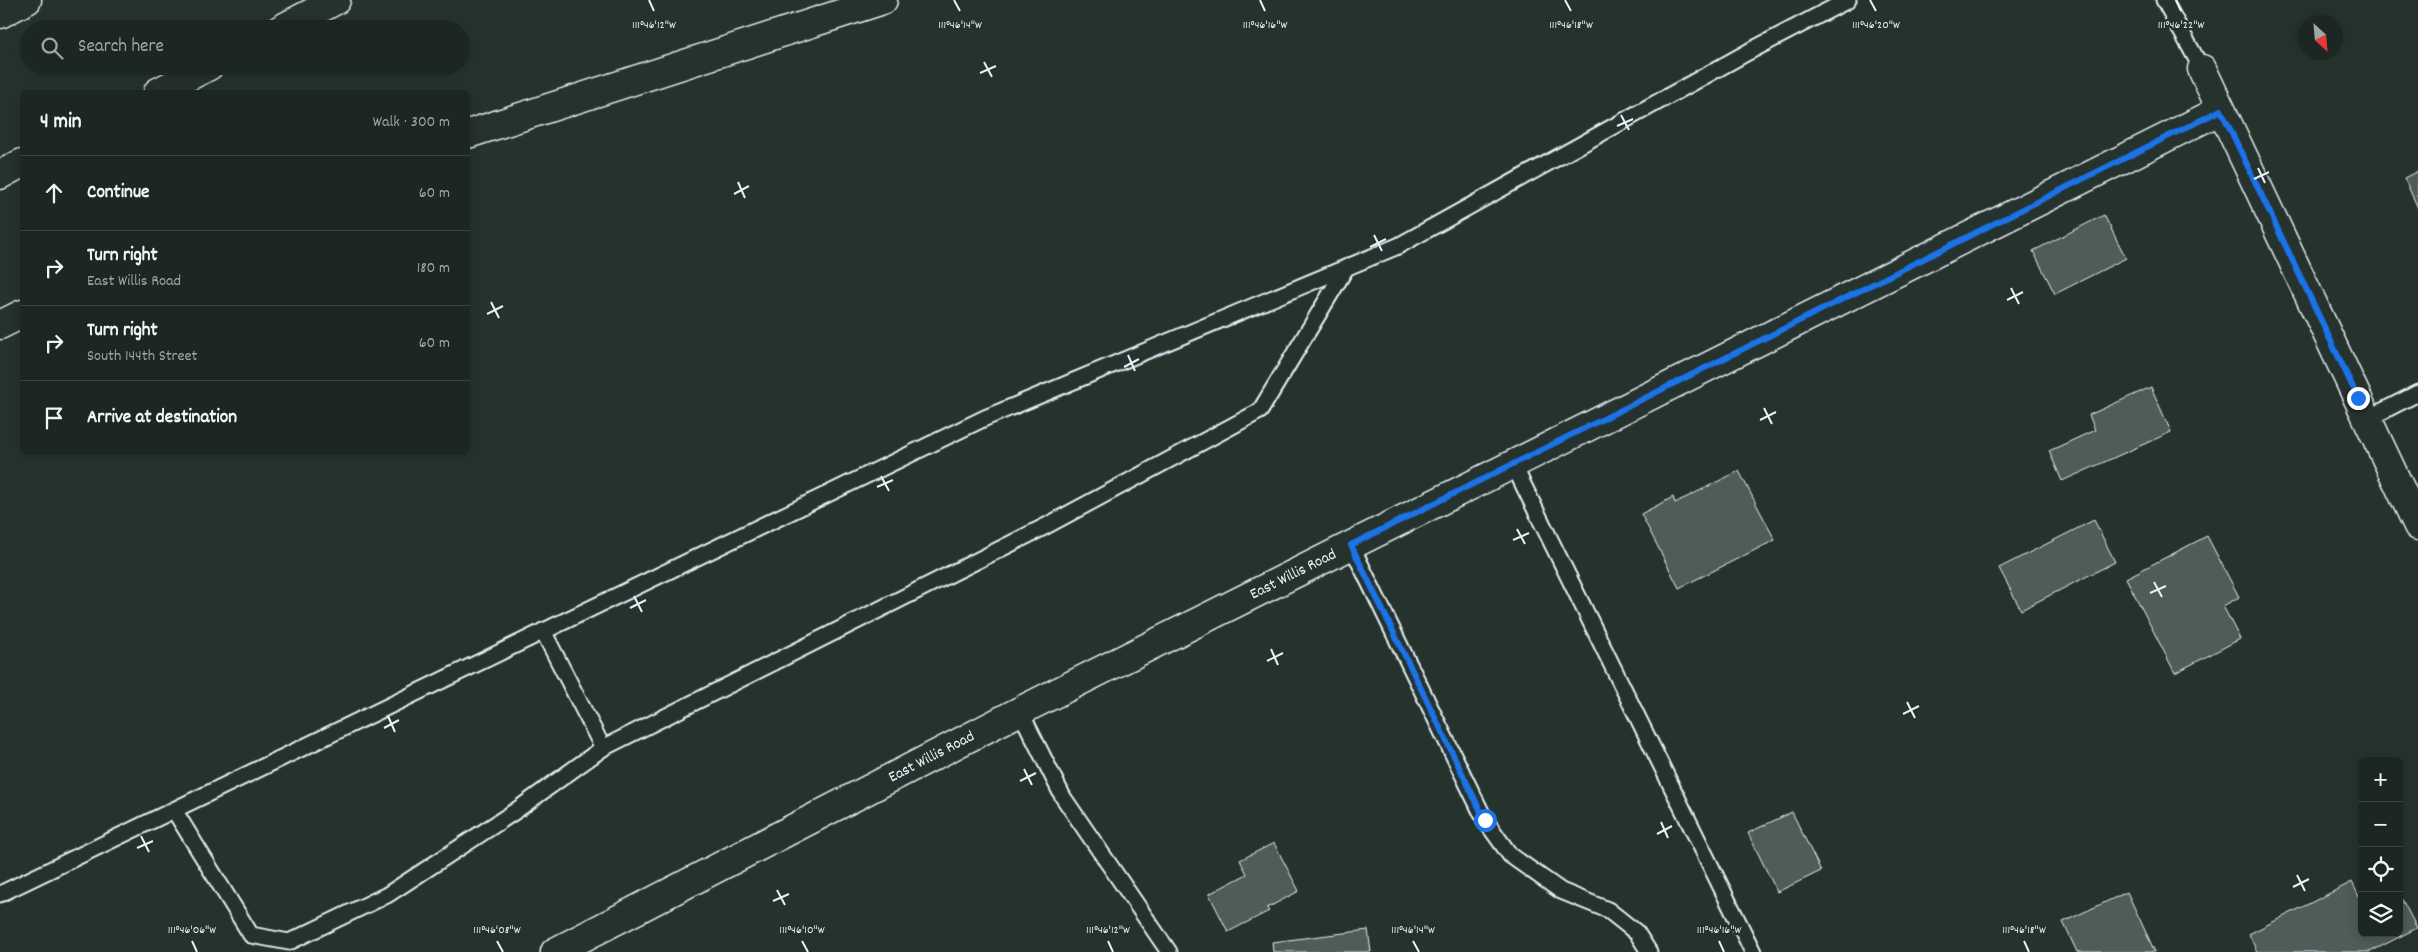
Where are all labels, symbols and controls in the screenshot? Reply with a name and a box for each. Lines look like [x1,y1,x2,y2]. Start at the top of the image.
north arrow [2298,15,2343,60]
text: 111°46'12"W [632,17,676,34]
text: 111°46'14"W [938,17,982,34]
text: 111°46'16"W [1243,17,1287,34]
text: 111°46'18"W [1549,17,1593,34]
text: 111°46'20"W [1852,17,1900,34]
text: 111°46'22"W [2158,17,2204,34]
search box [20,20,470,75]
icon: search [38,34,66,62]
text: Search here [78,34,164,61]
text: 4 min [40,108,82,138]
text: Walk · 300 m [373,111,450,134]
icon: ahead [40,179,68,207]
text: Continue [87,180,149,207]
text: 60 m [419,182,450,205]
text: Turn right [87,243,158,270]
icon: right [40,254,68,282]
text: 180 m [417,257,450,280]
text: East Willis Road [87,270,181,293]
text: Turn right [87,318,158,345]
icon: right [40,329,68,357]
text: 60 m [419,332,450,355]
text: South 144th Street [87,345,198,368]
route end [2347,387,2370,410]
icon: arrive [40,404,68,432]
text: Arrive at destination [87,405,237,432]
street label: East Willis Road [1246,543,1340,606]
street label: East Willis Road [884,725,979,789]
map controls [2358,757,2403,937]
button: + [2358,757,2403,802]
button: − [2358,802,2403,847]
route start [1474,809,1497,832]
button: locate [2358,847,2403,892]
button: layers [2358,892,2403,937]
text: 111°46'06"W [168,922,216,939]
text: 111°46'08"W [473,922,521,939]
text: 111°46'10"W [779,922,825,939]
text: 111°46'12"W [1086,922,1130,939]
text: 111°46'14"W [1391,922,1435,939]
text: 111°46'16"W [1697,922,1741,939]
text: 111°46'18"W [2002,922,2046,939]

